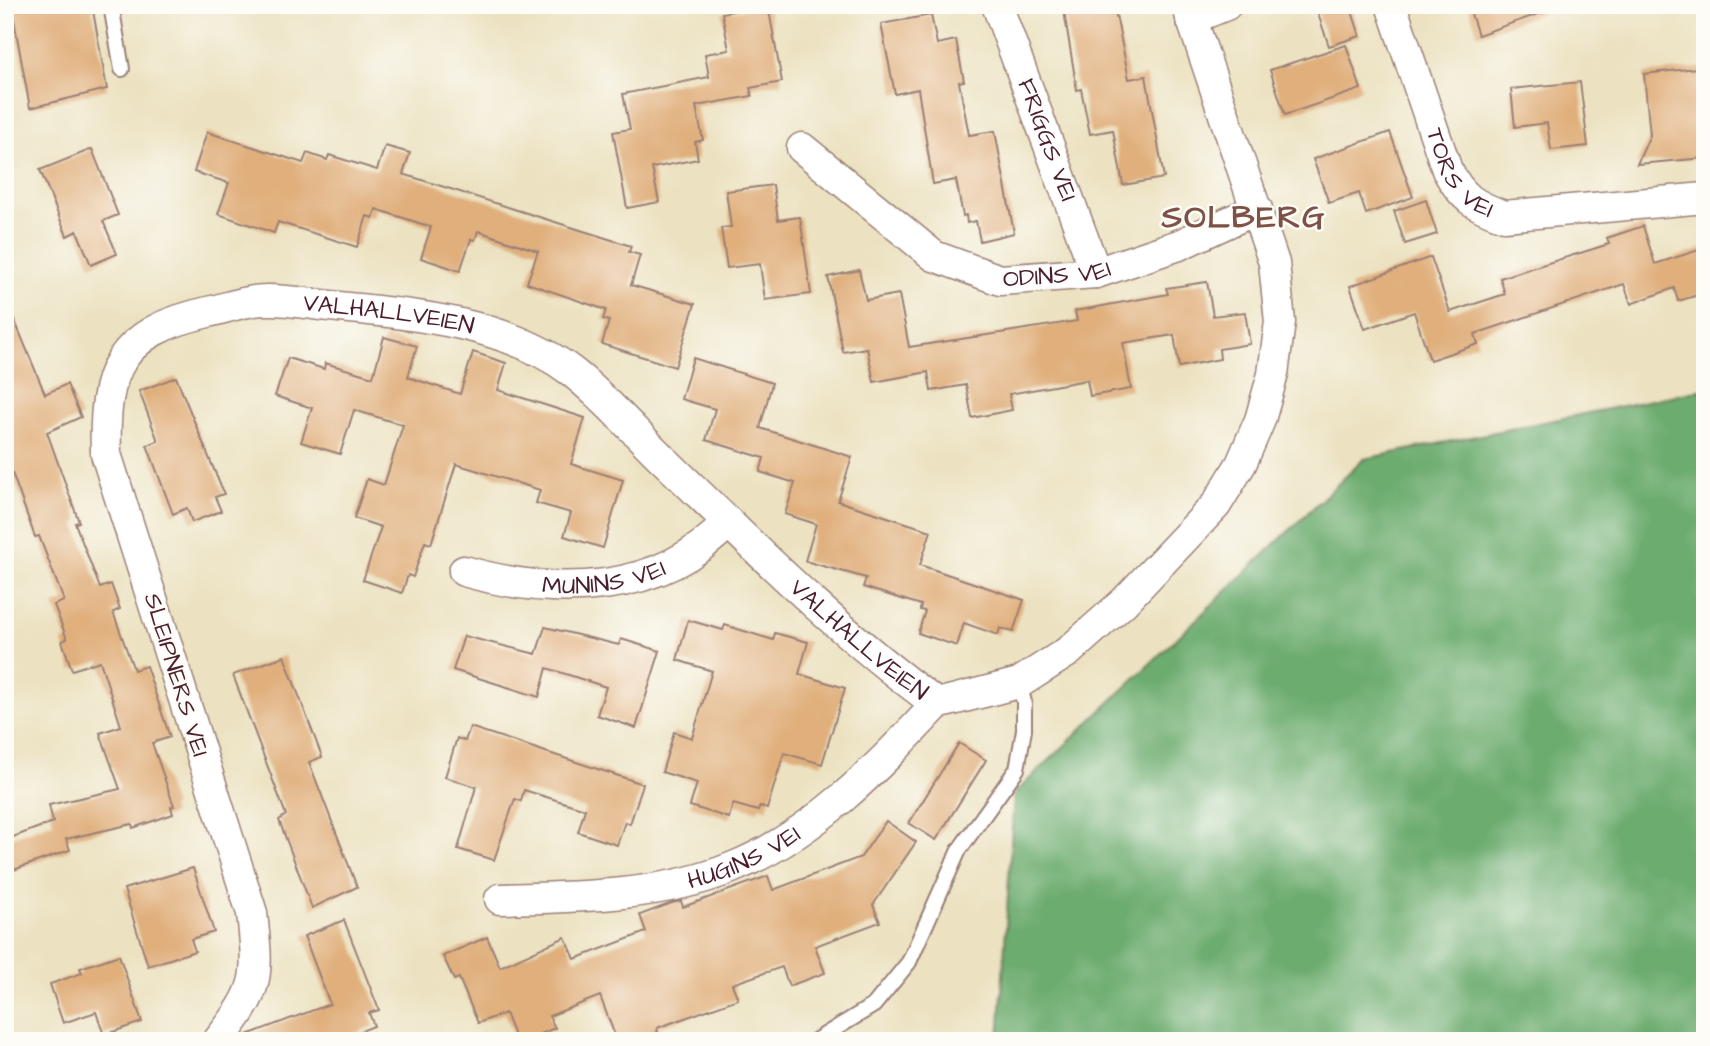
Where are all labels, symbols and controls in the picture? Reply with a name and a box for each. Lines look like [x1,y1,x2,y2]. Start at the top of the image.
street label: FRIGGS VEI [1009,74,1085,206]
street label: TORS VEI [1417,124,1498,227]
district label: SOLBERG [1161,195,1326,240]
street label: ODINS VEI [1002,252,1116,297]
street label: VALHALLVEIEN [301,286,477,343]
street label: MUNINS VEI [541,552,671,604]
street label: VALHALLVEIEN [782,572,935,709]
street label: SLEIPNERS VEI [135,589,217,761]
street label: HUGINS VEI [684,818,808,898]

